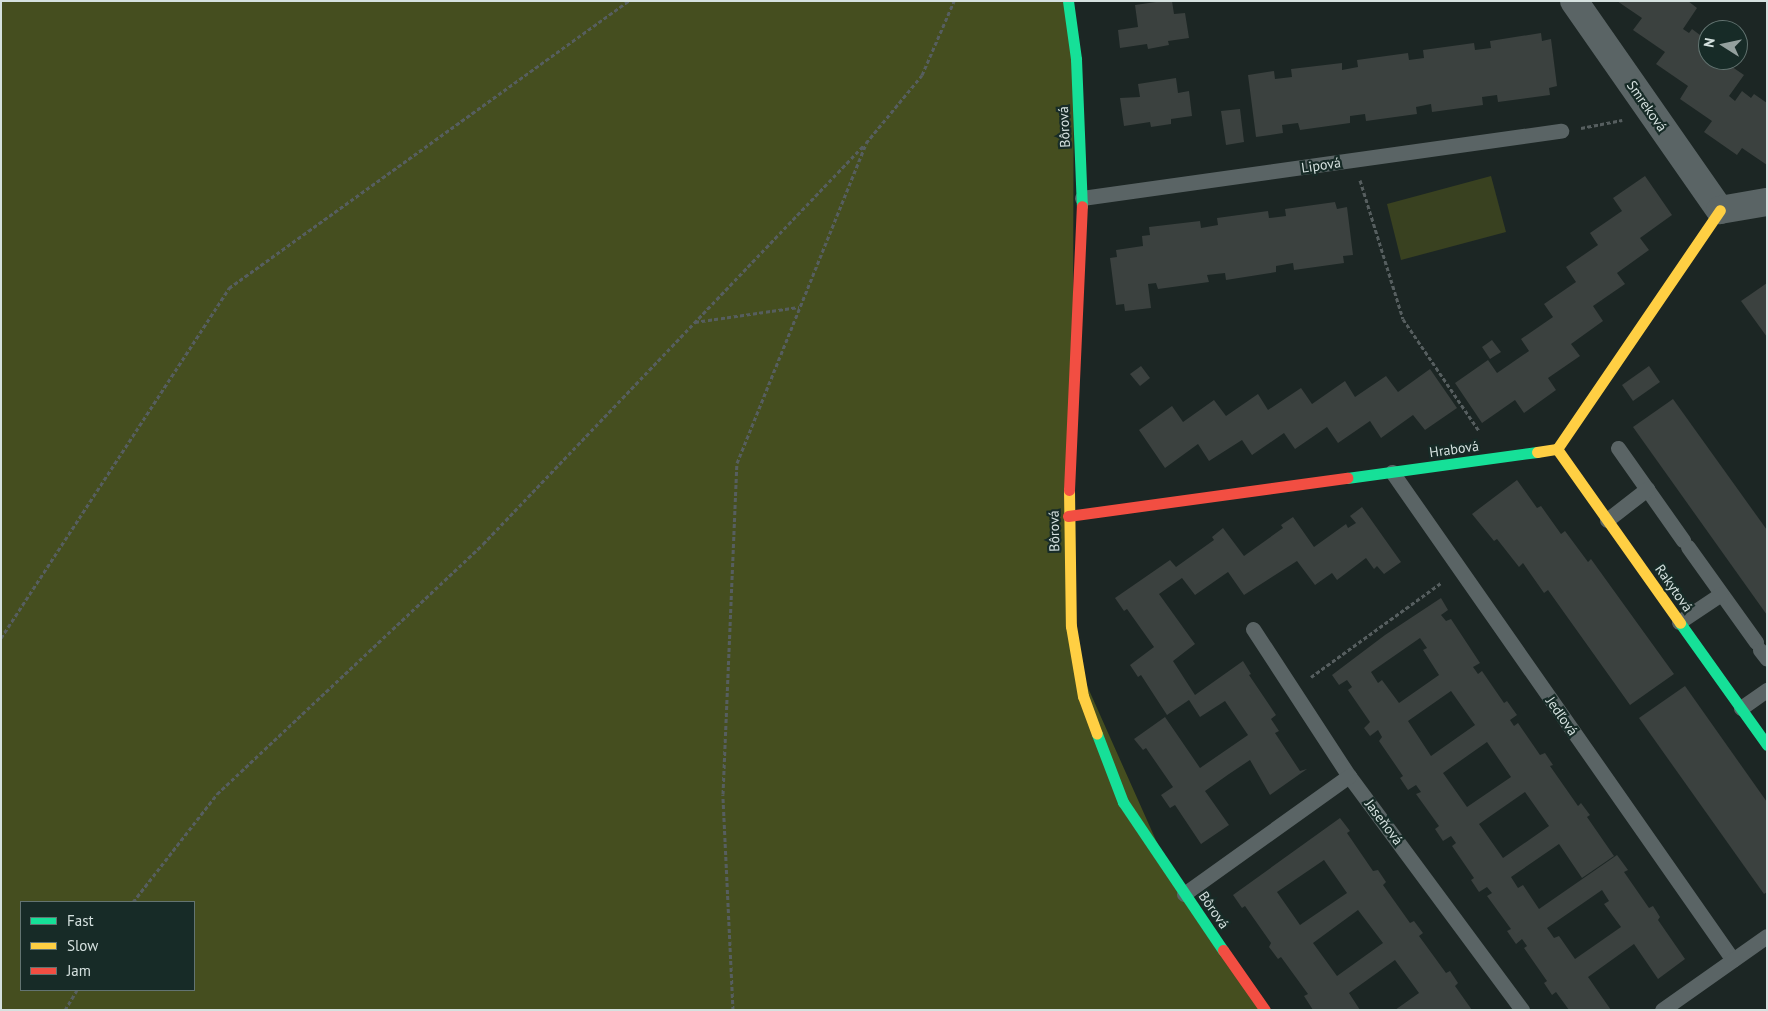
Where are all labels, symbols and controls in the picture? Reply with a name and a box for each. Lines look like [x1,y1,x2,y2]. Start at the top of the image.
north arrow [1698,20,1748,70]
text: N [1700,36,1719,49]
street label: Smreková [1623,77,1671,135]
street label: Bôrová [1055,106,1073,148]
street label: Lipová [1300,154,1342,176]
street label: Hrabová [1428,437,1480,461]
street label: Bôrová [1045,510,1063,552]
street label: Rakytová [1652,561,1696,615]
street label: Jedľová [1543,693,1581,739]
street label: Jaseňová [1361,796,1407,848]
street label: Bôrová [1195,888,1233,932]
legend [20,901,195,991]
text: Fast [67,911,94,930]
text: Slow [67,936,98,955]
text: Jam [67,961,91,980]

